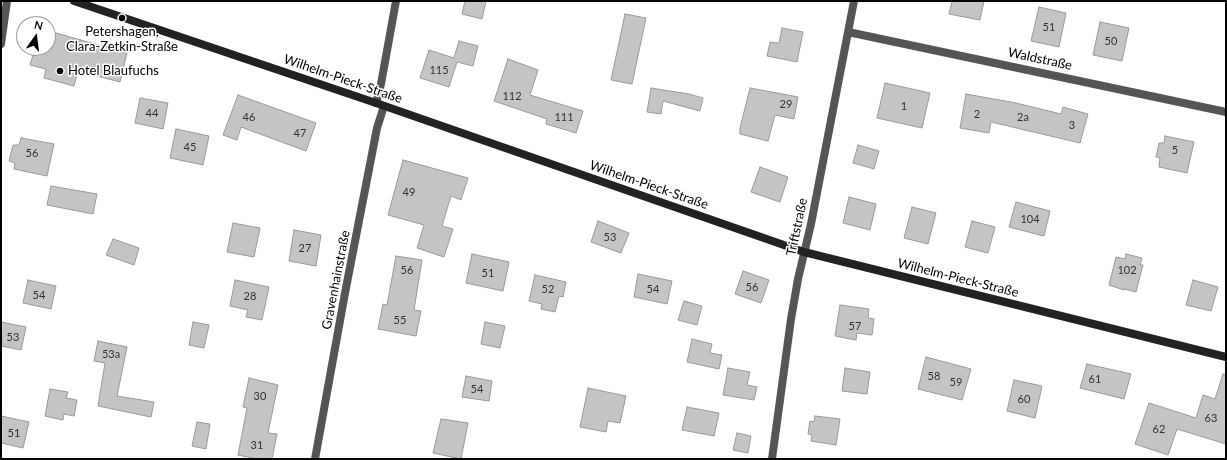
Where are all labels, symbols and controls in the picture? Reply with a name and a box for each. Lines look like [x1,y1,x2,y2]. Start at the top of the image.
marker: Petershagen, Clara-Zetkin-Straße [117,13,127,23]
north arrow [16,16,56,56]
text: N [33,18,44,32]
house number: 51 [1043,20,1055,34]
place label: Petershagen, Clara-Zetkin-Straße [66,24,178,55]
house number: 50 [1105,34,1117,48]
street label: Waldstraße [1006,45,1074,73]
street label: Wilhelm-Pieck-Straße [282,51,404,107]
place label: Hotel Blaufuchs [68,63,159,79]
house number: 115 [429,63,449,77]
marker: Hotel Blaufuchs [55,66,65,76]
house number: 112 [502,89,522,103]
house number: 29 [780,97,792,111]
house number: 1 [901,99,907,113]
house number: 44 [146,106,158,120]
house number: 2 [974,107,980,121]
house number: 46 [243,110,255,124]
house number: 111 [554,110,574,124]
house number: 2a [1017,110,1029,124]
house number: 3 [1069,118,1075,132]
house number: 47 [294,126,306,140]
house number: 45 [184,140,196,154]
house number: 5 [1172,143,1178,157]
house number: 56 [26,146,38,160]
street label: Wilhelm-Pieck-Straße [588,157,710,213]
house number: 49 [403,185,415,199]
street label: Triftstraße [783,197,811,257]
house number: 104 [1020,212,1040,226]
street label: Gravenhainstraße [319,229,353,331]
house number: 53 [604,230,616,244]
house number: 27 [299,241,311,255]
street label: Wilhelm-Pieck-Straße [896,255,1020,301]
house number: 56 [401,263,413,277]
house number: 102 [1117,263,1137,277]
house number: 51 [482,266,494,280]
house number: 56 [746,280,758,294]
house number: 52 [542,282,554,296]
house number: 54 [647,282,659,296]
house number: 54 [33,288,45,302]
house number: 28 [244,289,256,303]
house number: 55 [394,313,406,327]
house number: 57 [849,319,861,333]
house number: 53 [7,330,19,344]
house number: 53a [102,347,120,361]
house number: 58 [928,369,940,383]
house number: 61 [1089,372,1101,386]
house number: 59 [950,375,962,389]
house number: 54 [471,382,483,396]
house number: 30 [254,389,266,403]
house number: 60 [1018,392,1030,406]
house number: 63 [1205,411,1217,425]
house number: 62 [1153,422,1165,436]
house number: 51 [8,426,20,440]
house number: 31 [251,438,263,452]

